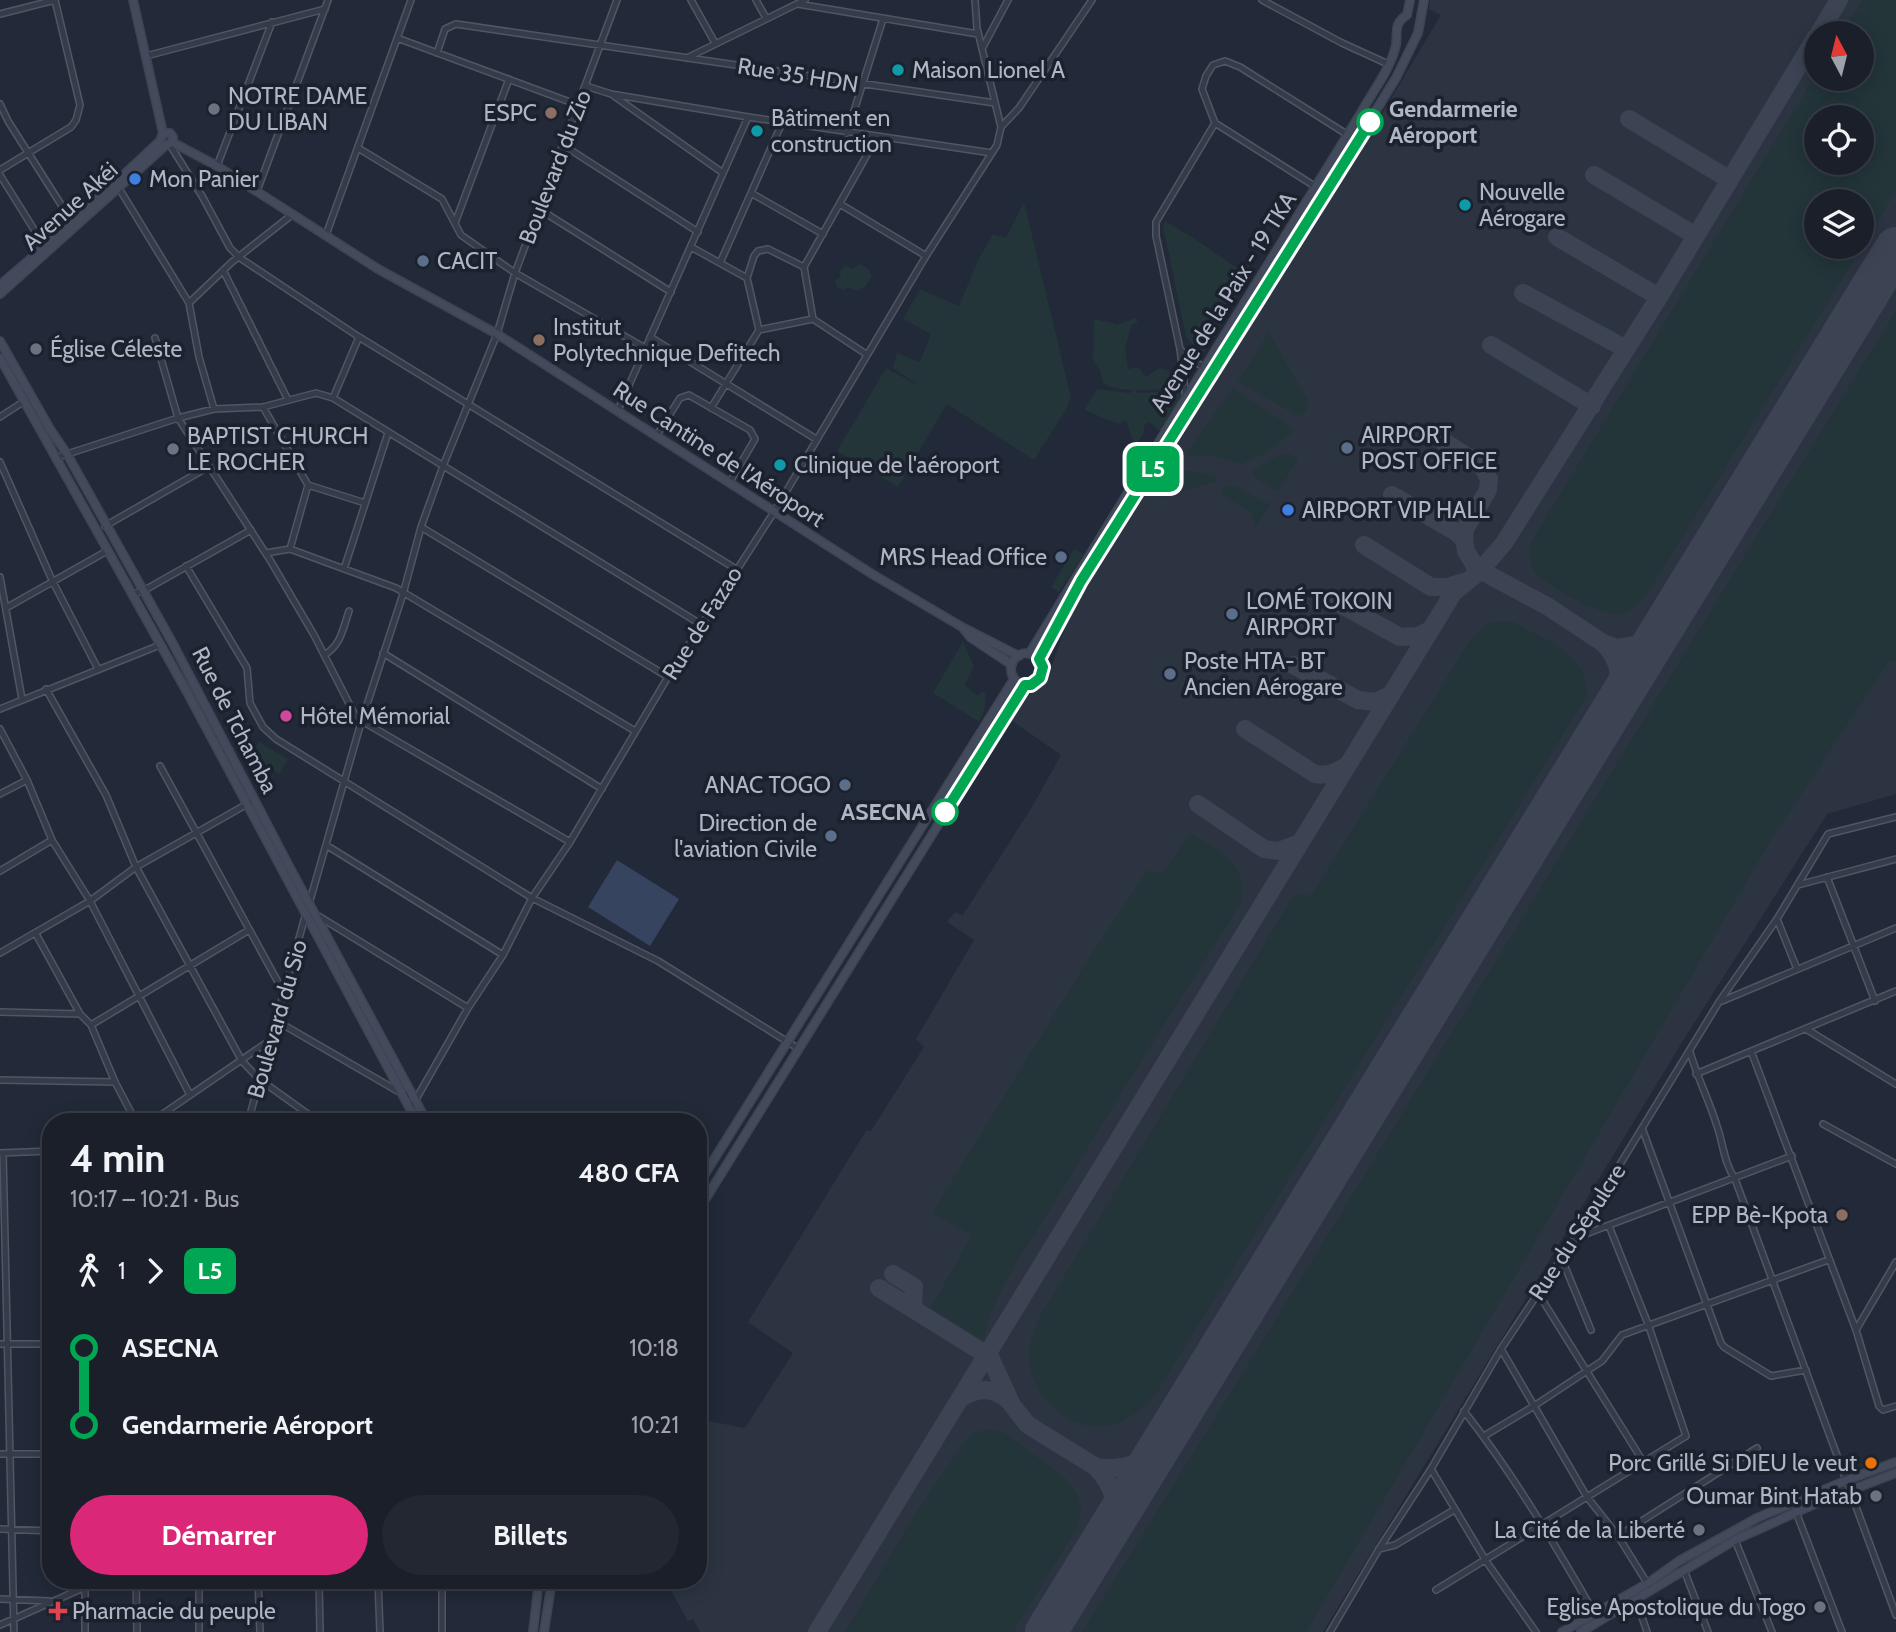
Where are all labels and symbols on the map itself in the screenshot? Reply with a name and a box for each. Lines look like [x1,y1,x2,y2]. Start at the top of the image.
north arrow [1804,21,1874,91]
street label: Rue 35 HDN [736,52,860,98]
place label: Maison Lionel A [912,56,1065,84]
marker: Maison Lionel A [890,62,906,78]
place label: NOTRE DAME DU LIBAN [228,82,367,136]
street label: Boulevard du Zio [513,86,597,248]
place label: Gendarmerie Aéroport [1389,95,1518,149]
place label: ESPC [484,99,537,127]
marker: NOTRE DAME DU LIBAN [206,101,222,117]
place label: Bâtiment en construction [771,104,892,158]
marker: ESPC [543,105,559,121]
marker: Gendarmerie Aéroport [1357,109,1383,135]
marker: Bâtiment en construction [749,123,765,139]
street label: Avenue Akéi [17,156,123,256]
place label: Mon Panier [149,165,259,193]
marker: Mon Panier [127,171,143,187]
place label: Nouvelle Aérogare [1479,178,1566,232]
street label: Avenue de la Paix - 19 TKA [1144,187,1302,417]
marker: Nouvelle Aérogare [1457,197,1473,213]
place label: CACIT [437,247,497,275]
marker: CACIT [415,253,431,269]
place label: Institut Polytechnique Defitech [553,313,780,367]
marker: Institut Polytechnique Defitech [531,332,547,348]
place label: Église Céleste [50,334,183,363]
marker: Église Céleste [28,341,44,357]
street label: Rue Cantine de l'Aéroport [608,375,830,533]
place label: AIRPORT POST OFFICE [1361,421,1497,475]
place label: BAPTIST CHURCH LE ROCHER [187,422,368,476]
marker: AIRPORT POST OFFICE [1339,440,1355,456]
marker: BAPTIST CHURCH LE ROCHER [165,441,181,457]
line badge: L5 [1122,446,1184,492]
place label: Clinique de l'aéroport [794,451,1000,479]
marker: Clinique de l'aéroport [772,457,788,473]
place label: AIRPORT VIP HALL [1302,496,1490,524]
marker: AIRPORT VIP HALL [1280,502,1296,518]
place label: MRS Head Office [880,543,1047,571]
marker: MRS Head Office [1053,549,1069,565]
street label: Rue de Fazao [656,561,748,685]
place label: LOMÉ TOKOIN AIRPORT [1246,586,1393,641]
marker: LOMÉ TOKOIN AIRPORT [1224,606,1240,622]
street label: Rue de Tchamba [186,642,284,798]
place label: Poste HTA- BT Ancien Aérogare [1184,647,1343,701]
marker: Poste HTA- BT Ancien Aérogare [1162,666,1178,682]
place label: Hôtel Mémorial [300,702,451,730]
marker: Hôtel Mémorial [278,708,294,724]
place label: ANAC TOGO [705,771,831,799]
marker: ANAC TOGO [837,777,853,793]
place label: ASECNA [841,798,927,826]
marker: ASECNA [932,799,958,825]
place label: Direction de l'aviation Civile [674,809,817,863]
marker: Direction de l'aviation Civile [823,828,839,844]
street label: Boulevard du Sio [241,937,313,1101]
street label: Rue du Sépulcre [1522,1158,1632,1306]
place label: EPP Bè-Kpota [1691,1201,1828,1229]
marker: EPP Bè-Kpota [1834,1207,1850,1223]
place label: Porc Grillé Si DIEU le veut [1608,1449,1857,1477]
marker: Porc Grillé Si DIEU le veut [1863,1455,1879,1471]
place label: Oumar Bint Hatab [1686,1482,1862,1510]
marker: Oumar Bint Hatab [1868,1488,1884,1504]
place label: La Cité de la Liberté [1494,1516,1685,1544]
marker: La Cité de la Liberté [1691,1522,1707,1538]
place label: Eglise Apostolique du Togo [1547,1593,1806,1621]
place label: Pharmacie du peuple [72,1597,276,1625]
marker: Eglise Apostolique du Togo [1812,1599,1828,1615]
marker: Pharmacie du peuple [50,1603,66,1619]

